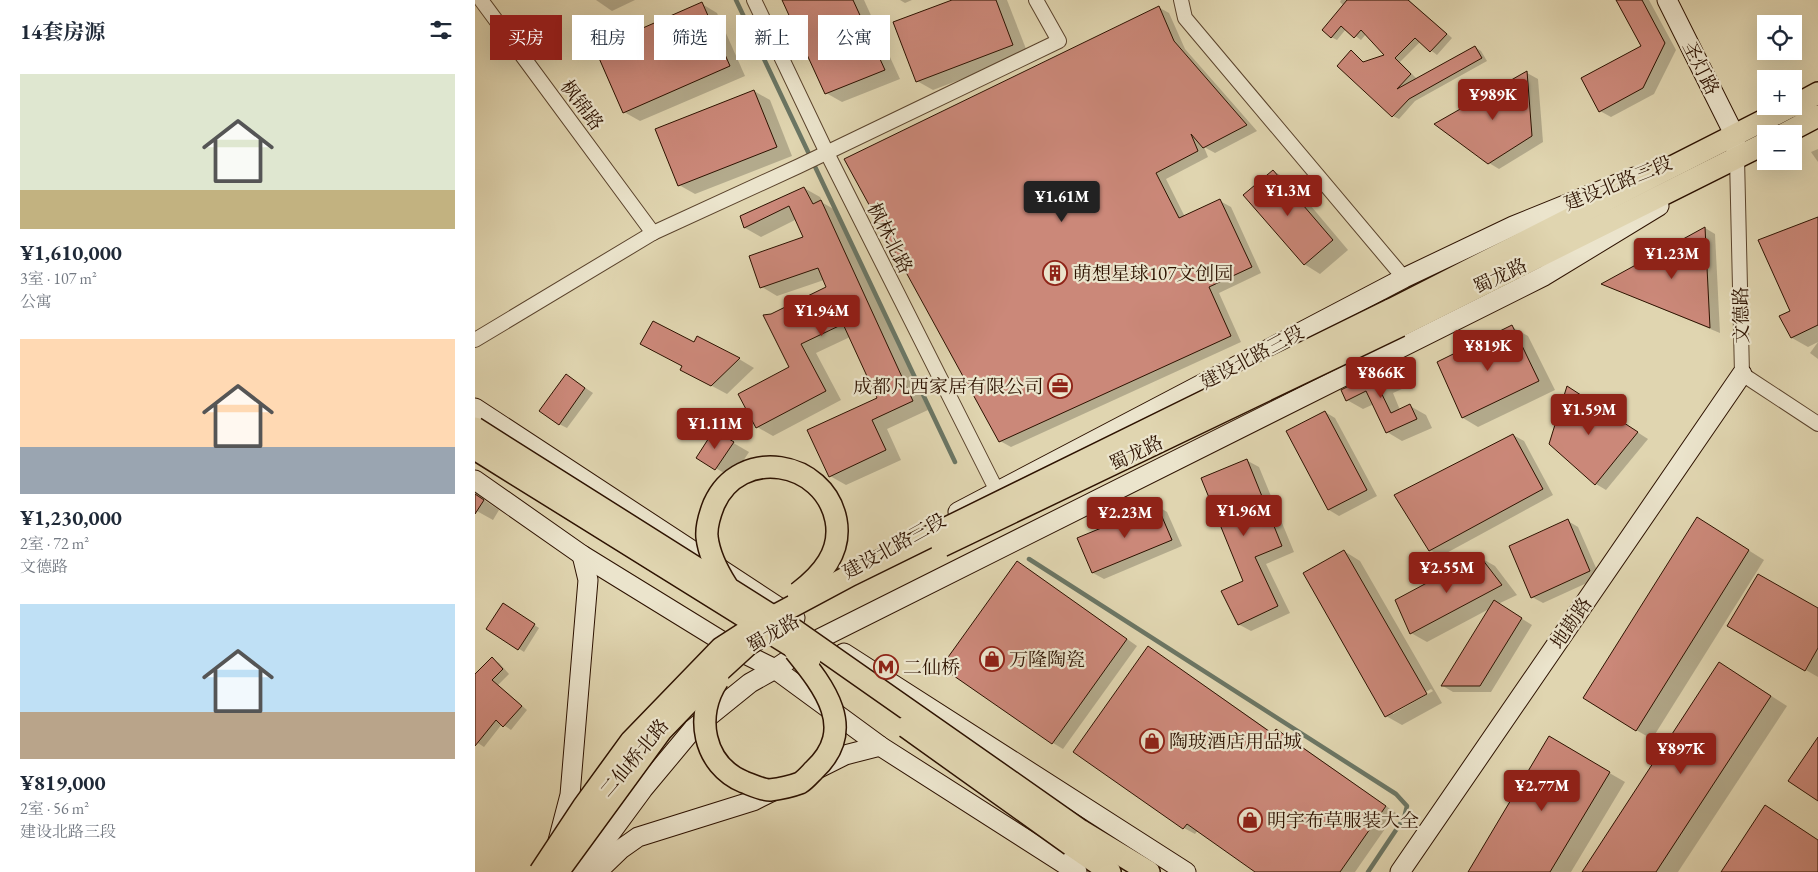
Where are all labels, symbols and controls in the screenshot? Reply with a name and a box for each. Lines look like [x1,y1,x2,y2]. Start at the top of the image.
chip: 买房 [490,15,562,60]
chip: 租房 [572,15,644,60]
chip: 筛选 [654,15,726,60]
chip: 新上 [736,15,808,60]
chip: 公寓 [818,15,890,60]
map controls [1757,15,1802,170]
button: locate [1757,15,1802,60]
icon: filters [427,16,455,44]
text: 14套房源 [20,18,105,45]
street label: 圣灯路 [1677,37,1725,99]
button: + [1757,70,1802,115]
street label: 枫锦路 [555,75,609,135]
pin: ¥989K [1458,78,1528,121]
text: ¥989K [1469,84,1517,105]
icon: home [193,106,283,196]
button: − [1757,125,1802,170]
street label: 建设北路三段 [1560,150,1676,216]
pin: ¥1.3M [1253,174,1323,217]
pin: ¥1.61M [1021,180,1103,223]
text: ¥1.3M [1265,180,1311,201]
text: ¥1.61M [1035,186,1089,207]
street label: 枫林北路 [862,198,918,278]
pin: ¥1.23M [1631,238,1713,280]
text: ¥1,610,000 [20,239,122,266]
text: ¥1.23M [1645,243,1699,264]
street label: 蜀龙路 [1469,252,1531,300]
building icon: 萌想星球107文创园 [1042,260,1068,286]
place label: 萌想星球107文创园 [1073,261,1233,286]
text: 3室 · 107 m² [20,268,97,289]
street label: 文德路 [1728,286,1754,344]
text: 公寓 [20,291,52,312]
pin: ¥1.94M [781,294,863,337]
text: ¥1.94M [795,300,849,321]
street label: 建设北路三段 [1196,319,1308,395]
pin: ¥819K [1453,330,1523,372]
text: ¥819K [1464,335,1512,356]
pin: ¥866K [1346,356,1416,399]
text: ¥866K [1357,362,1405,383]
icon: home [193,371,283,461]
office icon: 成都凡西家居有限公司 [1047,373,1073,399]
place label: 成都凡西家居有限公司 [853,374,1043,399]
pin: ¥1.59M [1548,394,1630,436]
text: ¥1.59M [1562,399,1616,420]
pin: ¥1.11M [674,408,756,450]
text: ¥1.11M [688,413,742,434]
street label: 蜀龙路 [1105,429,1167,477]
pin: ¥1.96M [1203,494,1285,537]
pin: ¥2.23M [1084,496,1166,539]
text: ¥1.96M [1217,500,1271,521]
text: ¥2.23M [1098,502,1152,523]
text: ¥1,230,000 [20,504,122,531]
street label: 建设北路三段 [838,507,950,585]
text: 2室 · 72 m² [20,533,89,554]
pin: ¥2.55M [1406,552,1488,594]
text: 文德路 [20,556,68,577]
text: ¥2.55M [1420,557,1474,578]
street label: 地勘路 [1545,592,1597,654]
street label: 蜀龙路 [742,608,804,658]
icon: home [193,636,283,726]
shop icon: 万隆陶瓷 [979,646,1005,672]
place label: 万隆陶瓷 [1009,647,1085,672]
metro station icon: 二仙桥 [873,654,899,680]
place label: 二仙桥 [903,655,960,680]
street label: 二仙桥北路 [594,714,674,802]
shop icon: 陶玻酒店用品城 [1139,728,1165,754]
place label: 陶玻酒店用品城 [1169,729,1302,754]
pin: ¥897K [1646,732,1716,775]
text: ¥897K [1657,738,1705,759]
text: ¥819,000 [20,769,106,796]
pin: ¥2.77M [1501,770,1583,812]
text: ¥2.77M [1515,775,1569,796]
text: 2室 · 56 m² [20,798,89,819]
shop icon: 明宇布草服装大全 [1237,807,1263,833]
place label: 明宇布草服装大全 [1267,808,1419,833]
text: 建设北路三段 [20,821,116,842]

